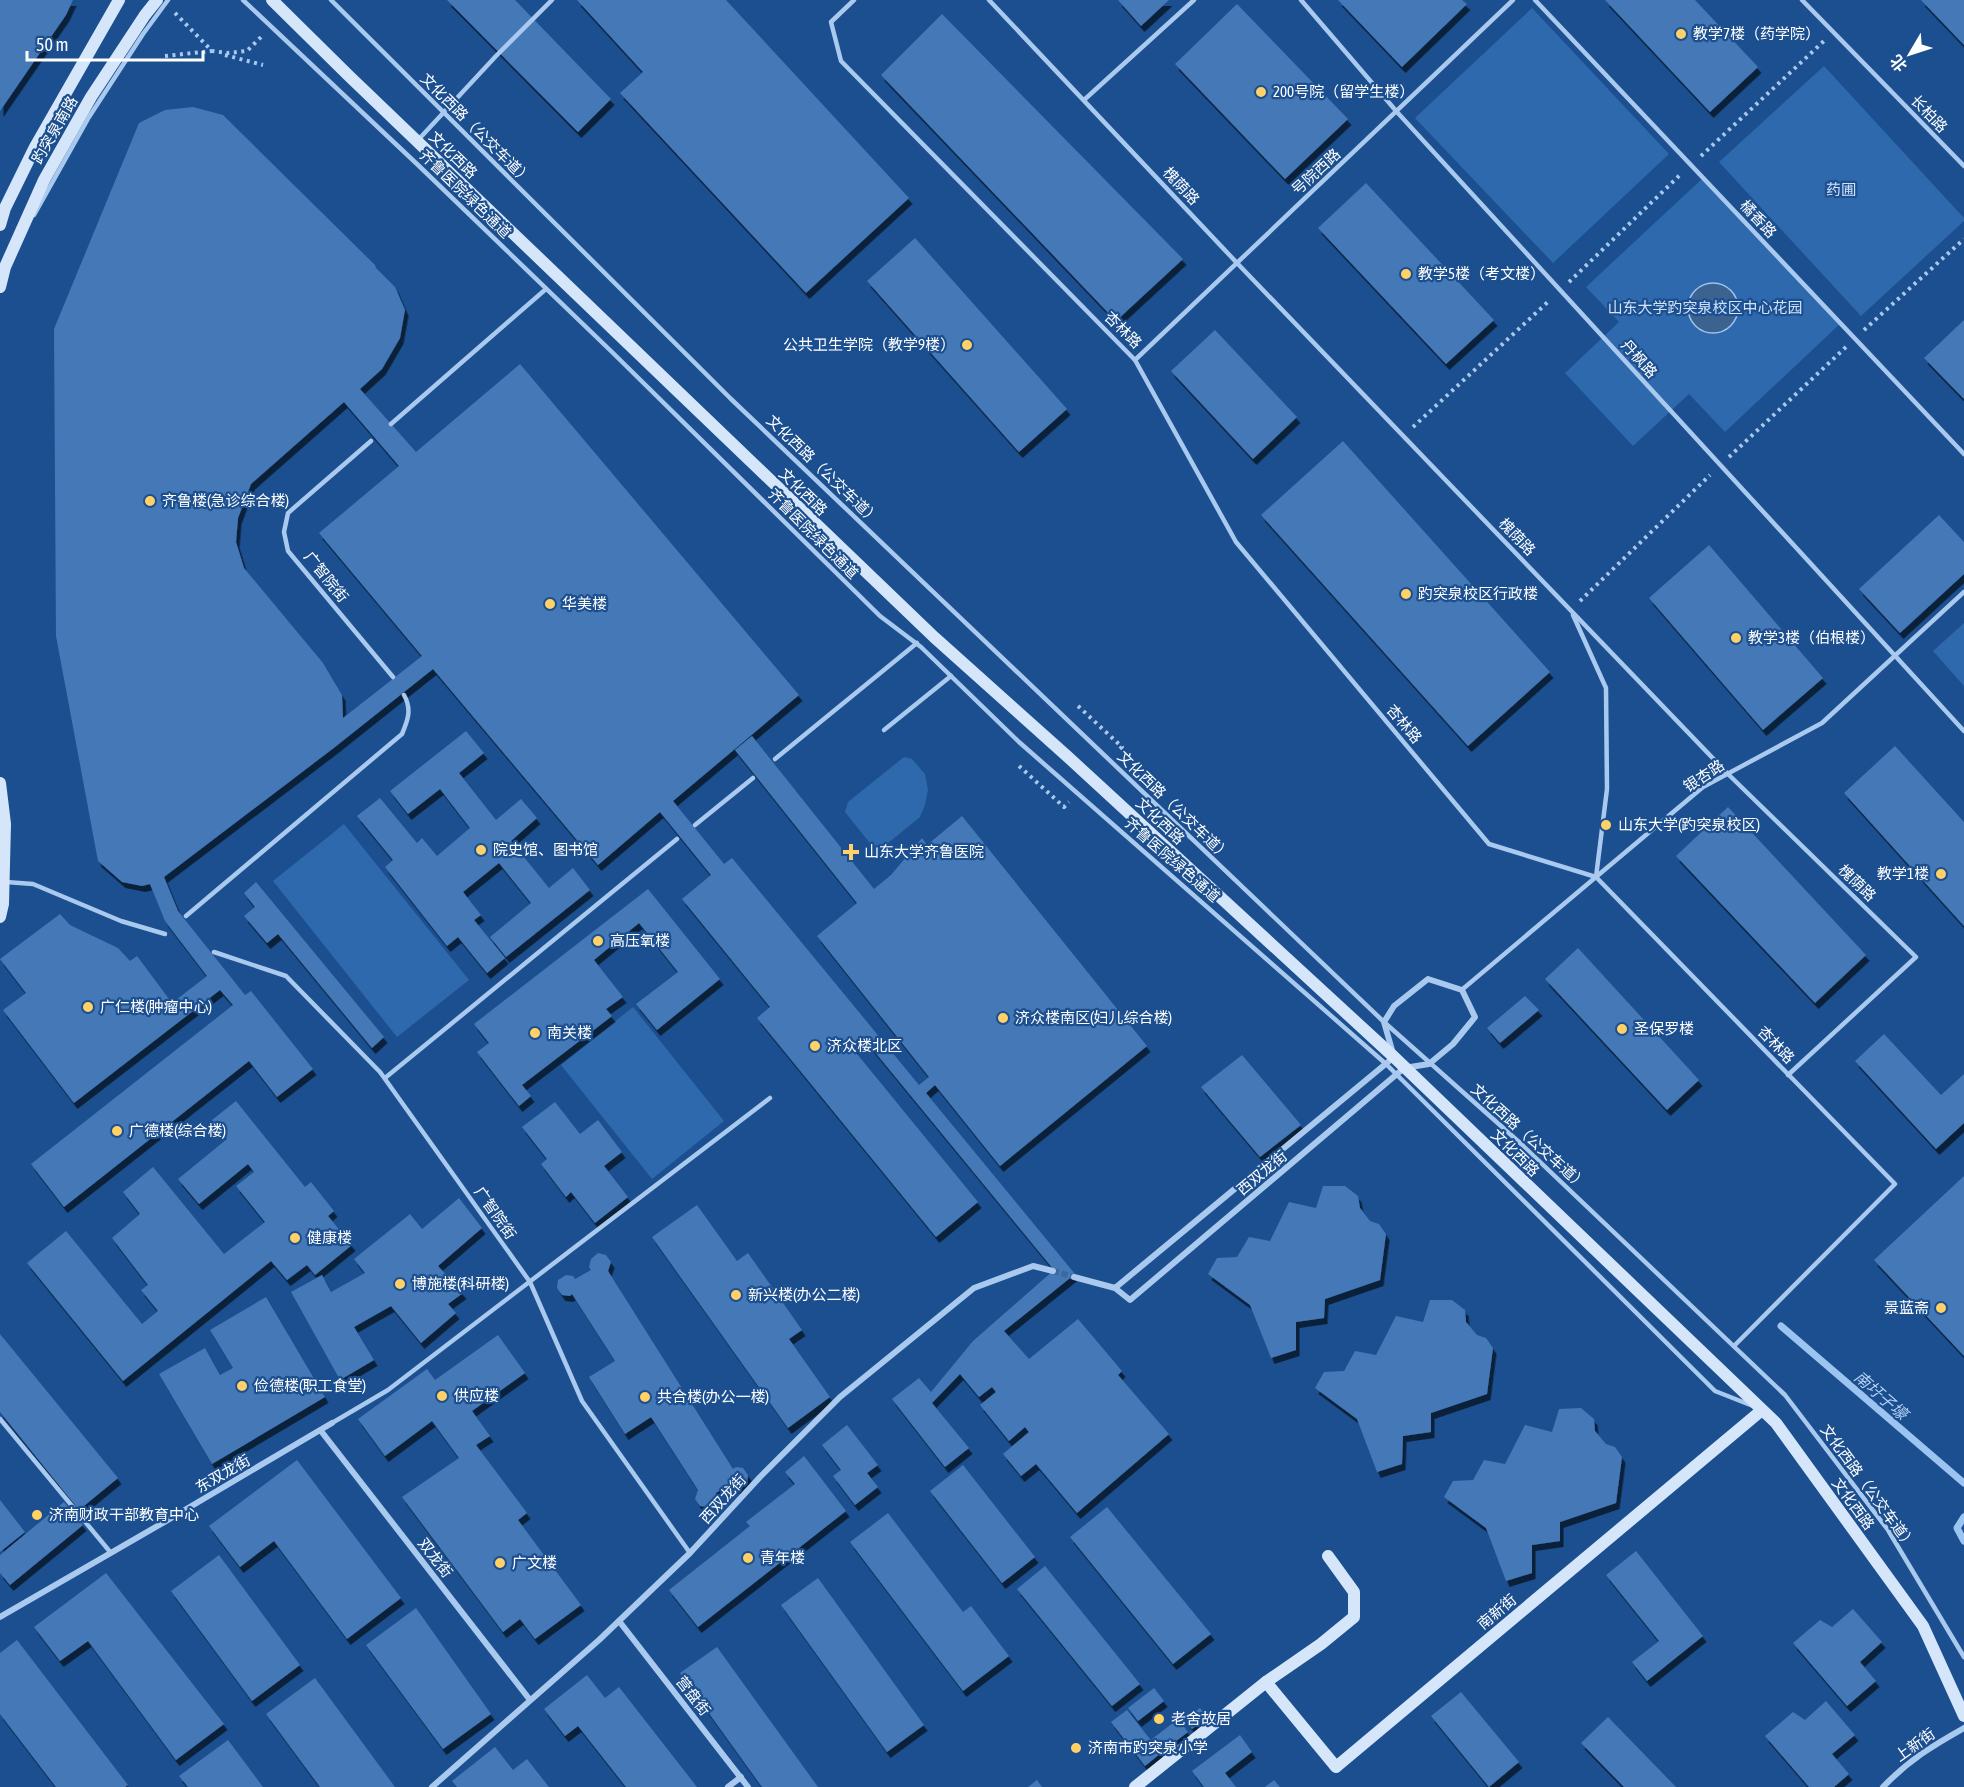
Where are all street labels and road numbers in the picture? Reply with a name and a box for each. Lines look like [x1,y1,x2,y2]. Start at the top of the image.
street label: 文化西路（公交车道） [417,70,535,188]
street label: 长柏路 [1908,92,1951,136]
street label: 趵突泉南路 [28,93,81,166]
street label: 文化西路 [425,128,481,182]
street label: 号院西路 [1288,145,1343,198]
street label: 齐鲁医院绿色通道 [416,146,514,241]
street label: 槐荫路 [1160,163,1203,208]
street label: 橘香路 [1737,196,1780,241]
street label: 杏林路 [1101,308,1145,352]
street label: 丹枫路 [1618,336,1661,381]
street label: 文化西路（公交车道） [763,411,883,529]
street label: 文化西路 [775,465,831,519]
street label: 齐鲁医院绿色通道 [765,485,862,582]
street label: 槐荫路 [1496,515,1539,559]
street label: 广智院街 [301,548,352,605]
street label: 杏林路 [1383,701,1425,746]
street label: 文化西路（公交车道） [1114,747,1234,865]
street label: 银杏路 [1680,756,1727,795]
street label: 文化西路 [1132,794,1188,848]
street label: 齐鲁医院绿色通道 [1121,814,1223,905]
street label: 槐荫路 [1835,861,1879,904]
street label: 杏林路 [1755,1023,1798,1067]
street label: 文化西路（公交车道） [1467,1080,1591,1194]
street label: 文化西路 [1487,1126,1543,1180]
street label: 西双龙街 [1233,1147,1290,1198]
street label: 广智院街 [471,1183,520,1242]
street label: 文化西路（公交车道） [1817,1421,1919,1553]
street label: 东双龙街 [193,1451,253,1496]
street label: 西双龙街 [696,1471,749,1527]
street label: 文化西路 [1828,1474,1878,1534]
street label: 双龙街 [415,1535,456,1581]
street label: 南新街 [1474,1591,1519,1633]
street label: 营盘街 [673,1673,714,1719]
street label: 上新街 [1891,1725,1938,1764]

